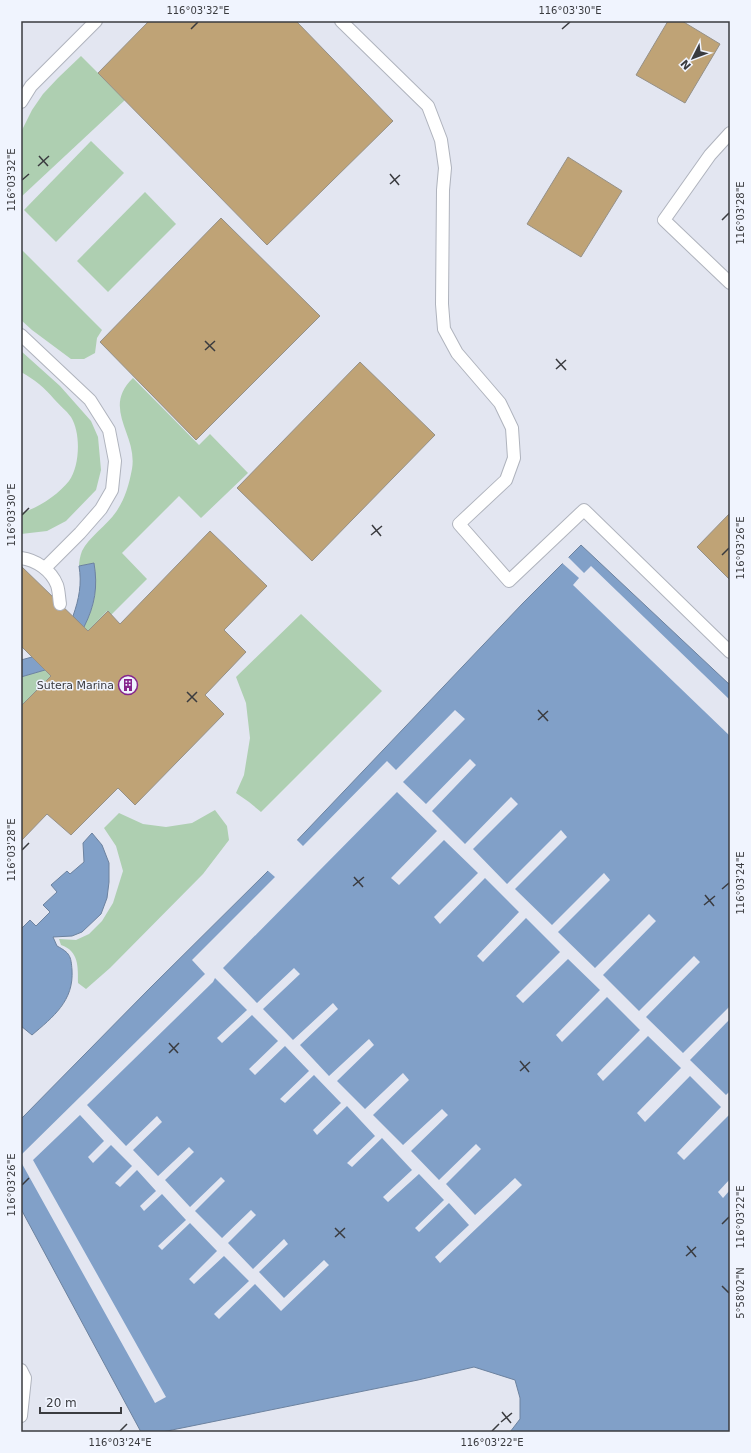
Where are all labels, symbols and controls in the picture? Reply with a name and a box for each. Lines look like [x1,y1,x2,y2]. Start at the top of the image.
text: 116°03'32"E [166,5,230,16]
text: 116°03'30"E [538,5,602,16]
north arrow [673,38,713,78]
text: N [678,57,694,72]
text: 116°03'32"E [6,148,17,212]
text: 116°03'28"E [735,181,746,245]
text: 116°03'30"E [6,483,17,547]
text: 116°03'26"E [735,516,746,580]
building icon: Sutera Marina [117,674,139,696]
place label: Sutera Marina [37,679,114,692]
text: 116°03'28"E [6,818,17,882]
text: 116°03'24"E [735,851,746,915]
text: 116°03'26"E [6,1153,17,1217]
text: 116°03'22"E [735,1185,746,1249]
text: 5°58'02"N [735,1267,746,1319]
scale bar [40,1389,121,1415]
text: 20 m [46,1396,77,1410]
text: 116°03'24"E [88,1437,152,1448]
text: 116°03'22"E [460,1437,524,1448]

